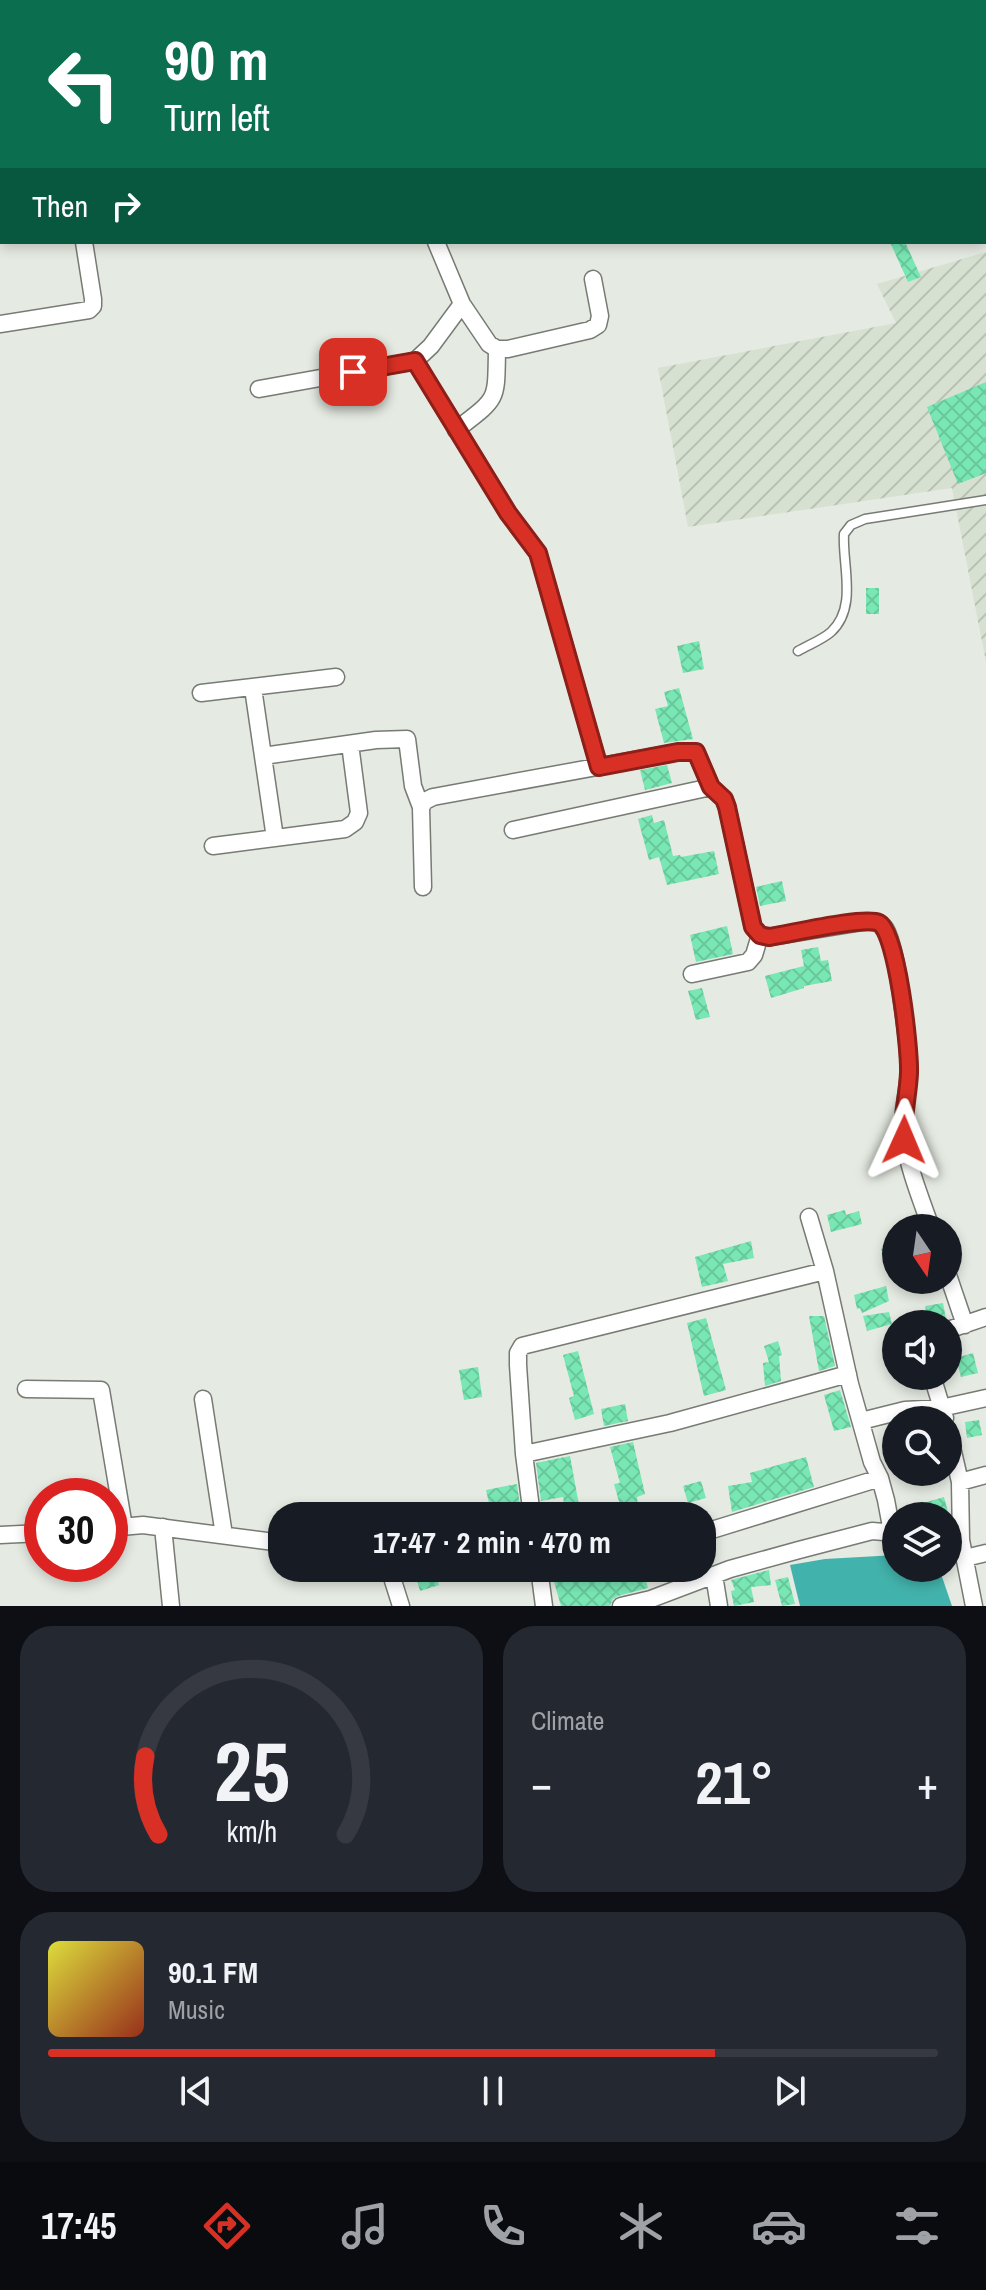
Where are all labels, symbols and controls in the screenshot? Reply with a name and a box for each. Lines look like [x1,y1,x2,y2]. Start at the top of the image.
text: 90 m [164,22,269,97]
icon: left [32,32,136,136]
text: Turn left [164,94,270,142]
icon: right [104,184,148,228]
text: Then [32,186,88,226]
pin [319,338,387,406]
icon: arrive [331,350,375,394]
position arrow [862,1098,946,1182]
north arrow [882,1214,962,1294]
map controls [882,1214,962,1582]
button: sound [882,1310,962,1390]
button: search [882,1406,962,1486]
speed limit sign: 30 [24,1478,128,1582]
button: layers [882,1502,962,1582]
text: 17:47 · 2 min · 470 m [373,1522,611,1562]
text: Climate [531,1703,604,1738]
text: 25 [214,1715,289,1827]
text: 21° [695,1742,774,1823]
text: − [531,1753,552,1813]
text: + [917,1753,938,1813]
text: km/h [226,1812,277,1851]
text: 90.1 FM [168,1952,258,1992]
text: Music [168,1992,225,2027]
icon: previous [174,2069,218,2113]
icon: pause [471,2069,515,2113]
icon: next [768,2069,812,2113]
icon: directions [199,2198,255,2254]
icon: music [337,2198,393,2254]
icon: phone [475,2198,531,2254]
icon: climate [613,2198,669,2254]
icon: car [751,2198,807,2254]
icon: filters [889,2198,945,2254]
text: 17:45 [41,2202,117,2250]

